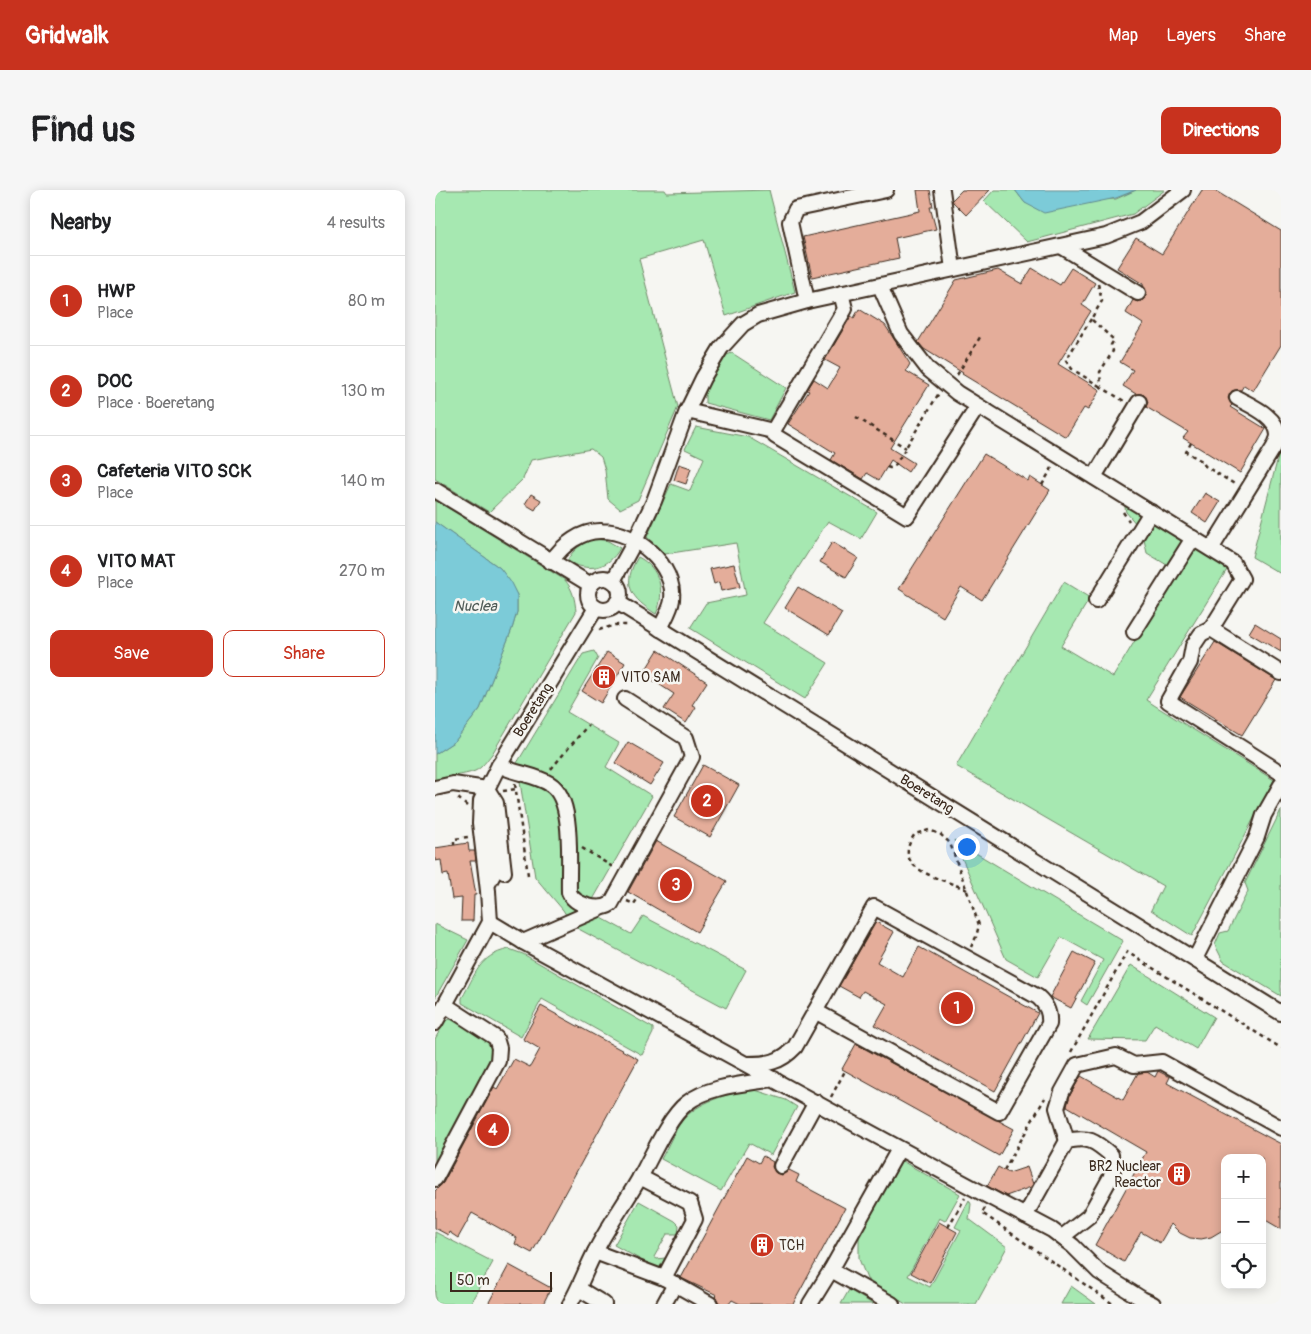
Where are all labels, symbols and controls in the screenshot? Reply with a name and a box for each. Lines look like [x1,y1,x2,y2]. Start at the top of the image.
text: Gridwalk [25,21,109,50]
text: Map [1109,24,1138,47]
text: Layers [1166,24,1216,47]
text: Share [1244,24,1286,47]
button: Directions [1161,107,1281,154]
text: Find us [30,108,135,152]
text: Nearby [50,209,111,236]
text: 4 results [327,213,385,233]
text: HWP [97,279,136,303]
text: 1 [63,291,69,311]
text: 80 m [348,291,385,311]
text: Place [97,303,133,323]
text: DOC [97,369,133,393]
text: 2 [62,381,70,401]
text: 130 m [341,381,385,401]
text: Place · Boeretang [97,393,215,413]
text: Cafeteria VITO SCK [97,459,251,483]
text: 3 [62,471,70,491]
text: 140 m [341,471,385,491]
text: Place [97,483,133,503]
text: VITO MAT [97,549,176,573]
text: 4 [61,561,71,581]
text: 270 m [339,561,385,581]
text: Place [97,573,133,593]
water label: Nuclea [453,597,498,616]
button: Save [50,630,213,677]
button: Share [223,630,385,677]
building icon: VITO SAM [591,664,617,690]
place label: VITO SAM [621,669,680,686]
street label: Boeretang [510,680,556,740]
street label: Boeretang [897,771,957,817]
pin: 2 [691,782,723,820]
your location [954,834,980,860]
pin: 3 [660,866,692,904]
pin: 1 [941,989,973,1027]
pin: 4 [477,1111,509,1149]
map controls [1221,1154,1266,1289]
button: + [1221,1154,1266,1199]
place label: BR2 Nuclear Reactor [1089,1158,1161,1191]
building icon: BR2 Nuclear Reactor [1166,1161,1192,1187]
button: − [1221,1199,1266,1244]
building icon: TCH [749,1232,775,1258]
place label: TCH [779,1237,804,1254]
button: locate [1221,1244,1266,1289]
scale bar [450,1269,553,1292]
text: 50 m [457,1272,490,1289]

